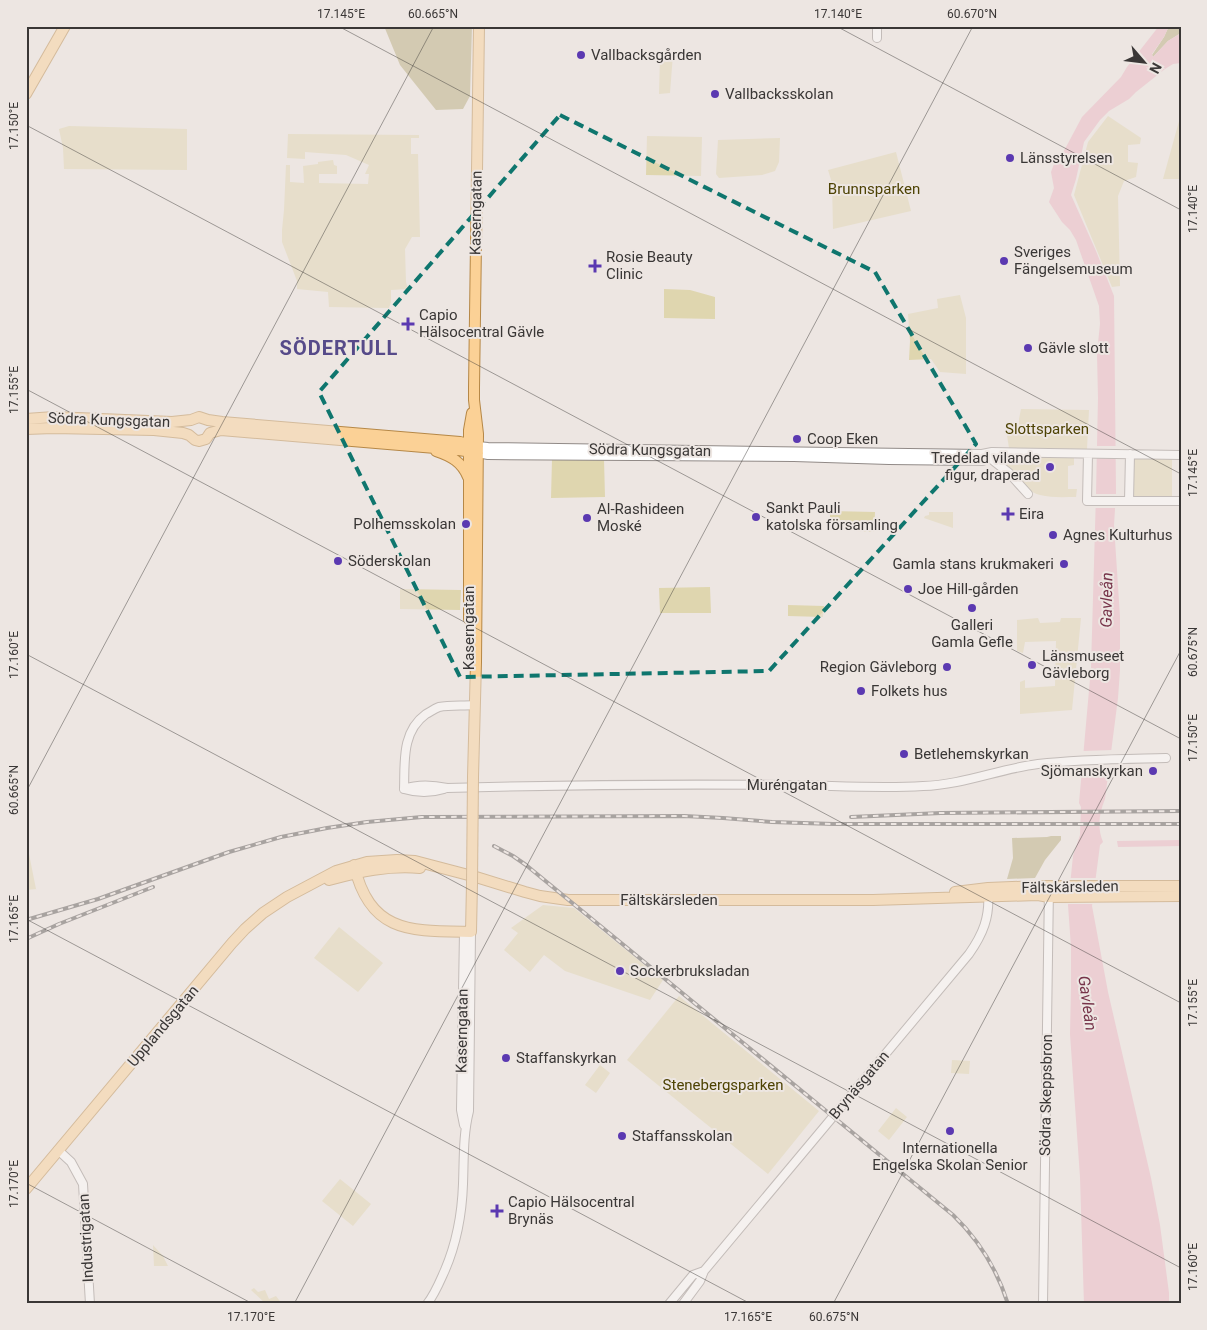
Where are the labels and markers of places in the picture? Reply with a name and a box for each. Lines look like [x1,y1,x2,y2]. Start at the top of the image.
place label: Vallbacksgården [591,46,702,64]
marker: Vallbacksgården [575,49,587,61]
place label: Vallbacksskolan [725,85,833,103]
marker: Vallbacksskolan [709,88,721,100]
place label: Länsstyrelsen [1020,149,1113,167]
marker: Länsstyrelsen [1004,152,1016,164]
place label: Sveriges Fängelsemuseum [1014,243,1133,278]
place label: Rosie Beauty Clinic [606,248,693,283]
marker: Sveriges Fängelsemuseum [998,255,1010,267]
marker: Rosie Beauty Clinic [588,259,602,273]
place label: Capio Hälsocentral Gävle [419,306,544,341]
marker: Capio Hälsocentral Gävle [401,317,415,331]
place label: Gävle slott [1038,339,1109,357]
marker: Gävle slott [1022,342,1034,354]
place label: Coop Eken [807,430,878,448]
marker: Coop Eken [791,433,803,445]
place label: Tredelad vilande figur, draperad [931,449,1040,484]
marker: Tredelad vilande figur, draperad [1044,461,1056,473]
place label: Sankt Pauli katolska församling [766,499,898,534]
place label: Al-Rashideen Moské [597,500,684,535]
place label: Eira [1019,505,1044,523]
marker: Eira [1001,507,1015,521]
marker: Sankt Pauli katolska församling [750,511,762,523]
marker: Al-Rashideen Moské [581,512,593,524]
place label: Polhemsskolan [353,515,456,533]
marker: Polhemsskolan [460,518,472,530]
place label: Agnes Kulturhus [1063,526,1173,544]
marker: Agnes Kulturhus [1047,529,1059,541]
place label: Söderskolan [348,552,431,570]
marker: Söderskolan [332,555,344,567]
place label: Gamla stans krukmakeri [892,555,1054,573]
marker: Gamla stans krukmakeri [1058,558,1070,570]
place label: Joe Hill-gården [918,580,1019,598]
marker: Joe Hill-gården [902,583,914,595]
marker: Galleri Gamla Gefle [966,602,978,614]
place label: Galleri Gamla Gefle [931,616,1013,651]
place label: Länsmuseet Gävleborg [1042,647,1124,682]
place label: Region Gävleborg [820,658,937,676]
marker: Länsmuseet Gävleborg [1026,659,1038,671]
marker: Region Gävleborg [941,661,953,673]
place label: Folkets hus [871,682,947,700]
marker: Folkets hus [855,685,867,697]
place label: Betlehemskyrkan [914,745,1029,763]
marker: Betlehemskyrkan [898,748,910,760]
place label: Sjömanskyrkan [1041,762,1143,780]
marker: Sjömanskyrkan [1147,765,1159,777]
place label: Sockerbruksladan [630,962,750,980]
marker: Sockerbruksladan [614,965,626,977]
place label: Staffanskyrkan [516,1049,616,1067]
marker: Staffanskyrkan [500,1052,512,1064]
marker: Internationella Engelska Skolan Senior [944,1125,956,1137]
place label: Staffansskolan [632,1127,733,1145]
marker: Staffansskolan [616,1130,628,1142]
place label: Internationella Engelska Skolan Senior [872,1139,1028,1174]
place label: Capio Hälsocentral Brynäs [508,1193,635,1228]
marker: Capio Hälsocentral Brynäs [490,1204,504,1218]

